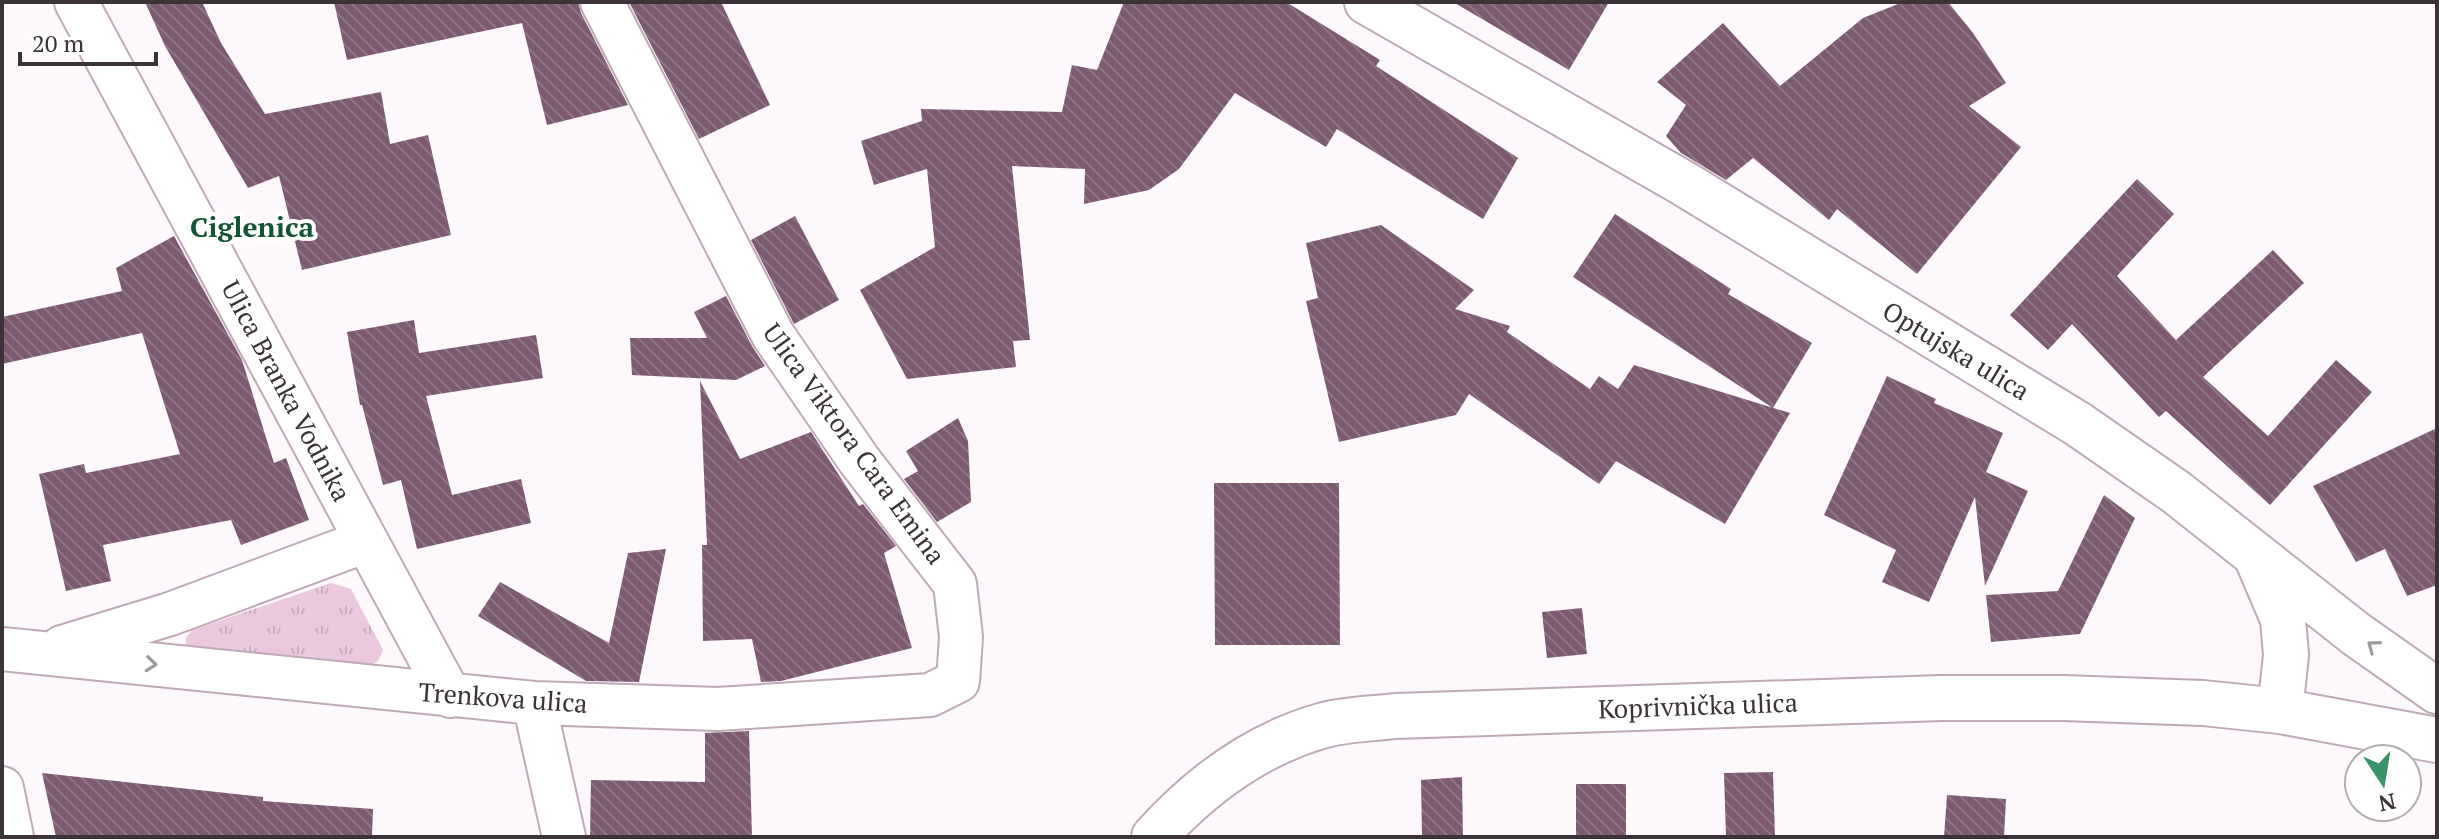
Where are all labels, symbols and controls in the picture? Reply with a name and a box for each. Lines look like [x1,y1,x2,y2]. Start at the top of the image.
scale bar [20,16,156,66]
text: 20 m [32,27,84,59]
district label: Ciglenica [190,208,314,245]
street label: Ulica Branka Vodnika [214,274,359,507]
street label: Optujska ulica [1877,293,2036,407]
street label: Ulica Viktora Cara Emina [756,316,954,571]
one-way arrow [2367,642,2382,656]
one-way arrow [145,655,158,672]
street label: Trenkova ulica [417,674,589,720]
street label: Koprivnička ulica [1598,685,1798,725]
north arrow [2343,743,2423,823]
text: N [2376,787,2398,819]

